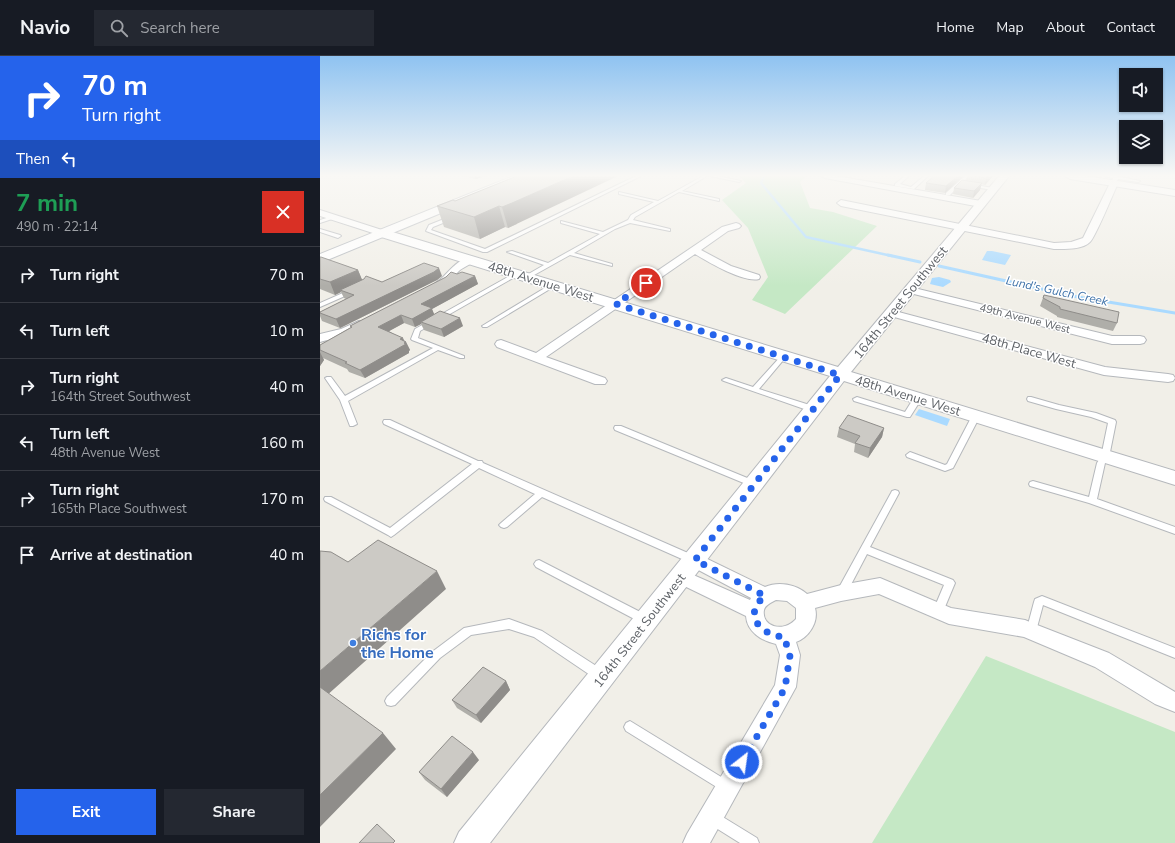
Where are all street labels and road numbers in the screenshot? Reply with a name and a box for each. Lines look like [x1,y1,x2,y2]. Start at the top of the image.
street label: 164th Street Southwest [850,242,952,363]
street label: 48th Avenue West [486,257,596,307]
street label: 49th Avenue West [978,300,1072,337]
street label: 48th Place West [980,329,1078,373]
street label: 48th Avenue West [853,371,963,421]
street label: 164th Street Southwest [589,569,690,691]

